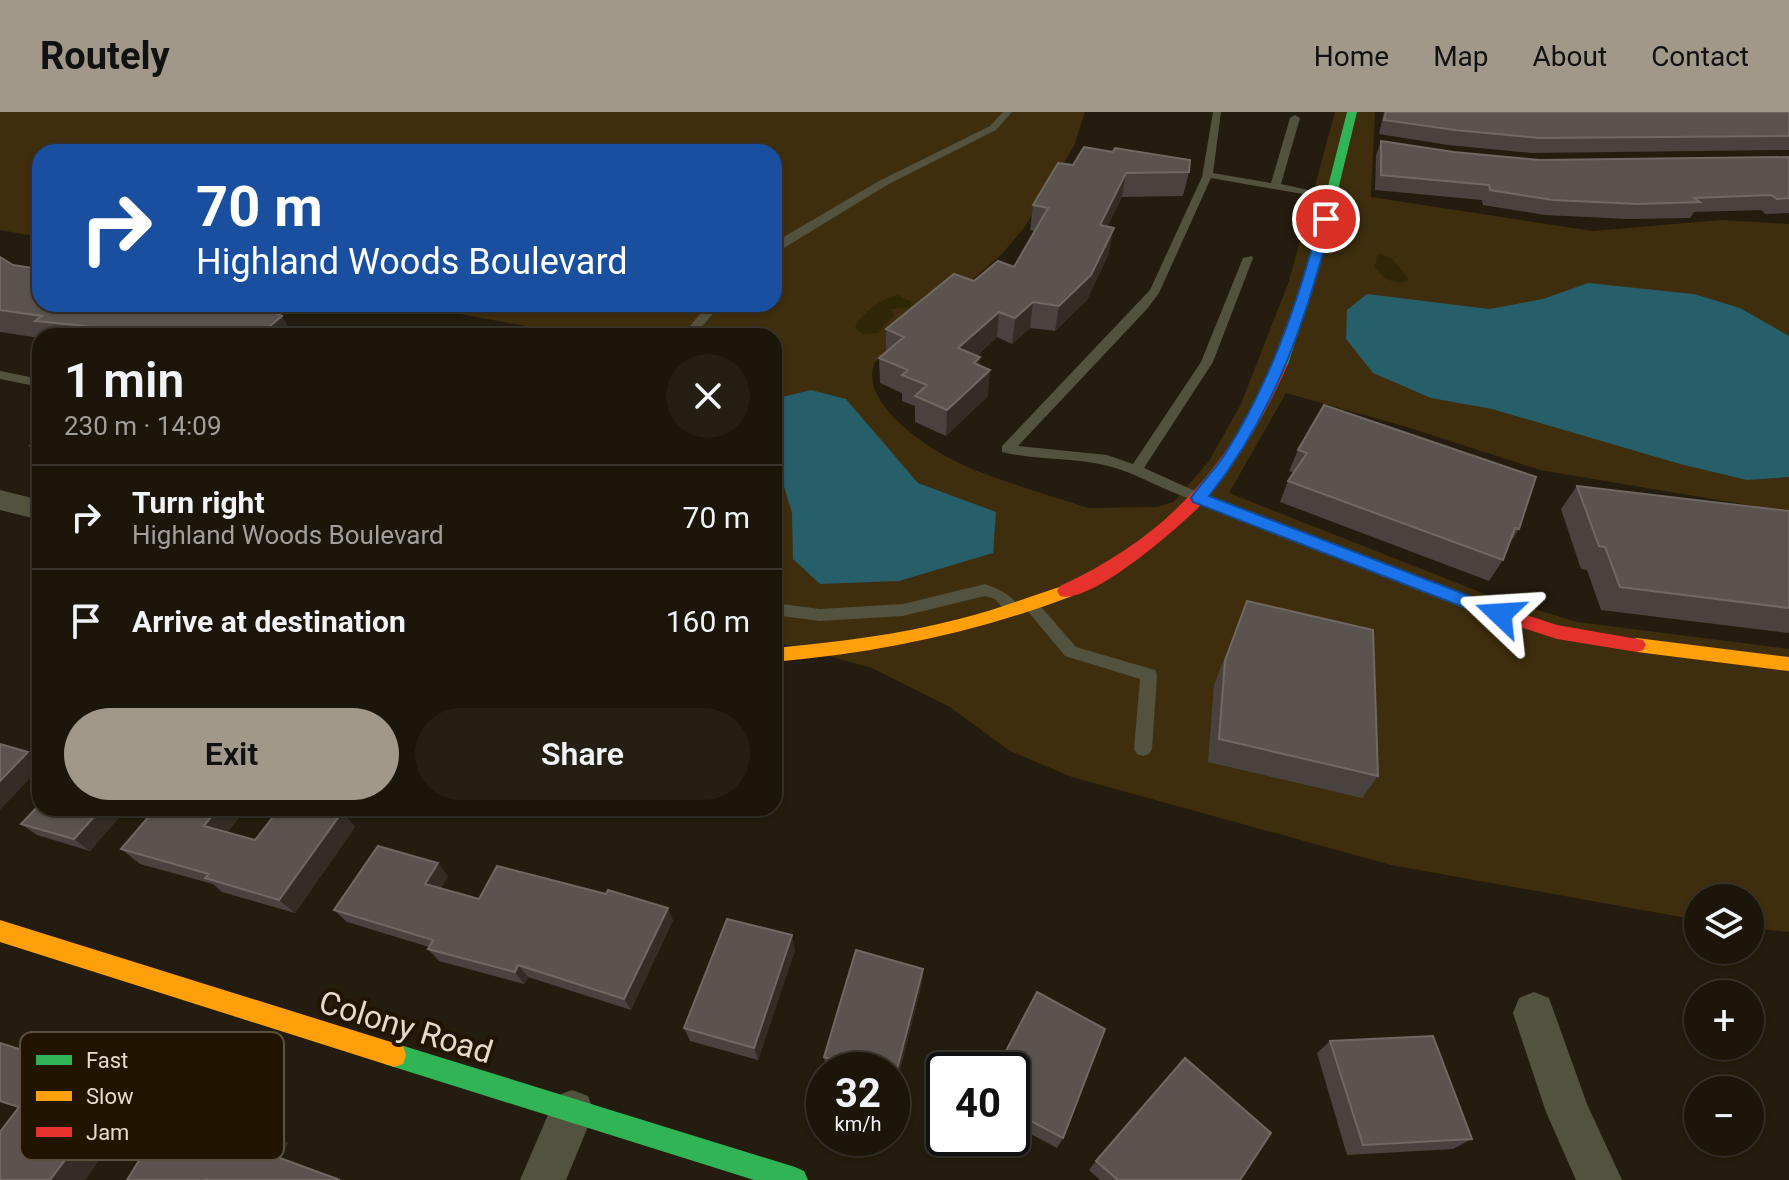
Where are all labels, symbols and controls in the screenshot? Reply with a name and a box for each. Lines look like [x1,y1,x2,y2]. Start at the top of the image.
text: Routely [40,34,170,78]
text: Home [1314,40,1389,73]
text: Map [1433,40,1489,73]
text: About [1533,40,1607,73]
text: Contact [1651,40,1749,73]
text: 70 m [196,174,323,240]
icon: right [64,176,168,280]
pin [1292,185,1360,253]
icon: arrive [1304,197,1348,241]
text: Highland Woods Boulevard [196,241,628,283]
text: 1 min [64,352,184,409]
button: close [666,354,750,438]
text: 230 m · 14:09 [64,411,222,441]
text: Turn right [132,485,265,520]
icon: right [64,495,108,539]
text: 70 m [683,500,750,535]
text: Highland Woods Boulevard [132,520,444,550]
position arrow [1458,572,1542,656]
icon: arrive [64,599,108,643]
text: Arrive at destination [132,604,406,639]
text: 160 m [666,604,750,639]
button: Exit [64,708,399,800]
button: Share [415,708,750,800]
map controls [1684,884,1764,1156]
button: layers [1684,884,1764,964]
button: + [1684,980,1764,1060]
street label: Colony Road [315,983,497,1071]
legend [20,1032,284,1160]
text: Fast [86,1048,128,1073]
speed limit sign: 40 [926,1052,1030,1156]
text: 32 [835,1070,881,1117]
button: − [1684,1076,1764,1156]
text: Slow [86,1084,134,1109]
text: km/h [835,1112,881,1136]
text: Jam [86,1120,129,1145]

